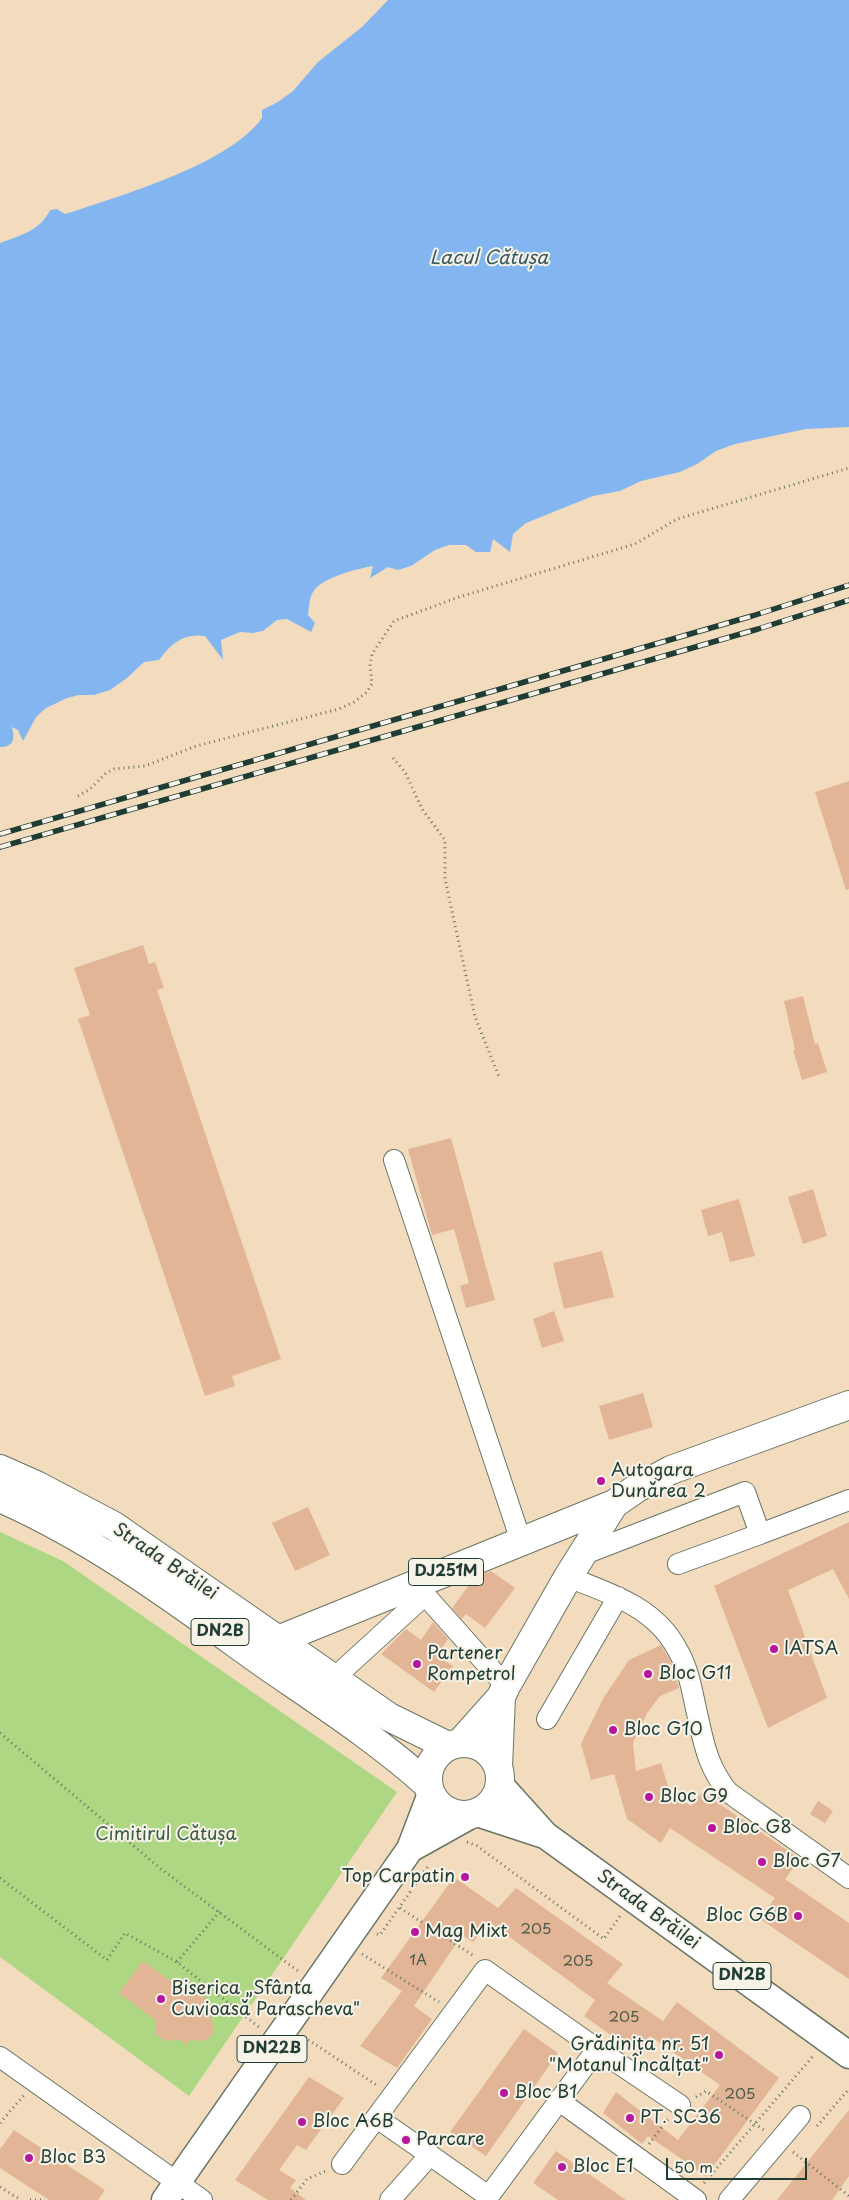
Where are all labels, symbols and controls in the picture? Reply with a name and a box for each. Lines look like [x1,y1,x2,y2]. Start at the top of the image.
water label: Lacul Cătușa [430,248,548,270]
place label: Autogara Dunărea 2 [611,1460,706,1502]
marker: Autogara Dunărea 2 [595,1475,607,1487]
street label: Strada Brăilei [108,1519,222,1605]
road number: DJ251M [408,1558,484,1585]
road number: DN2B [191,1618,249,1645]
place label: IATSA [784,1638,838,1660]
place label: Partener Rompetrol [427,1643,516,1686]
marker: IATSA [768,1643,780,1655]
marker: Partener Rompetrol [411,1658,423,1670]
place label: Bloc G11 [658,1663,731,1685]
marker: Bloc G11 [642,1668,654,1680]
place label: Bloc G10 [623,1719,703,1741]
marker: Bloc G10 [607,1724,619,1736]
place label: Bloc G9 [659,1786,728,1808]
marker: Bloc G9 [643,1791,655,1803]
place label: Bloc G8 [722,1817,792,1839]
marker: Bloc G8 [706,1822,718,1834]
park label: Cimitirul Cătușa [95,1824,237,1846]
place label: Bloc G7 [772,1851,841,1873]
marker: Bloc G7 [756,1856,768,1868]
street label: Strada Brăilei [592,1865,704,1955]
place label: Top Carpatin [342,1866,455,1888]
marker: Top Carpatin [459,1871,471,1883]
place label: Bloc G6B [705,1905,788,1927]
marker: Bloc G6B [792,1910,804,1922]
place label: Mag Mixt [425,1921,508,1943]
house number: 205 [521,1921,551,1939]
marker: Mag Mixt [409,1926,421,1938]
house number: 1A [409,1952,427,1970]
house number: 205 [563,1953,593,1971]
road number: DN2B [713,1962,771,1990]
place label: Biserica „Sfânta Cuvioasă Parascheva" [171,1978,360,2020]
marker: Biserica „Sfânta Cuvioasă Parascheva" [155,1993,167,2005]
house number: 205 [609,2009,639,2027]
place label: Grădinița nr. 51 "Motanul Încălțat" [549,2034,709,2076]
road number: DN22B [237,2036,307,2062]
marker: Grădinița nr. 51 "Motanul Încălțat" [713,2049,725,2061]
place label: Bloc B1 [514,2082,577,2104]
house number: 205 [725,2086,755,2104]
marker: Bloc B1 [498,2087,510,2099]
place label: PT. SC36 [640,2107,721,2129]
place label: Bloc A6B [312,2111,394,2133]
marker: PT. SC36 [624,2112,636,2124]
marker: Bloc A6B [296,2116,308,2128]
place label: Parcare [416,2129,485,2151]
marker: Parcare [400,2134,412,2146]
place label: Bloc B3 [39,2147,106,2169]
scale bar [669,2148,810,2180]
marker: Bloc B3 [23,2152,35,2164]
text: 50 m [674,2155,713,2178]
place label: Bloc E1 [572,2156,634,2178]
marker: Bloc E1 [556,2161,568,2173]

